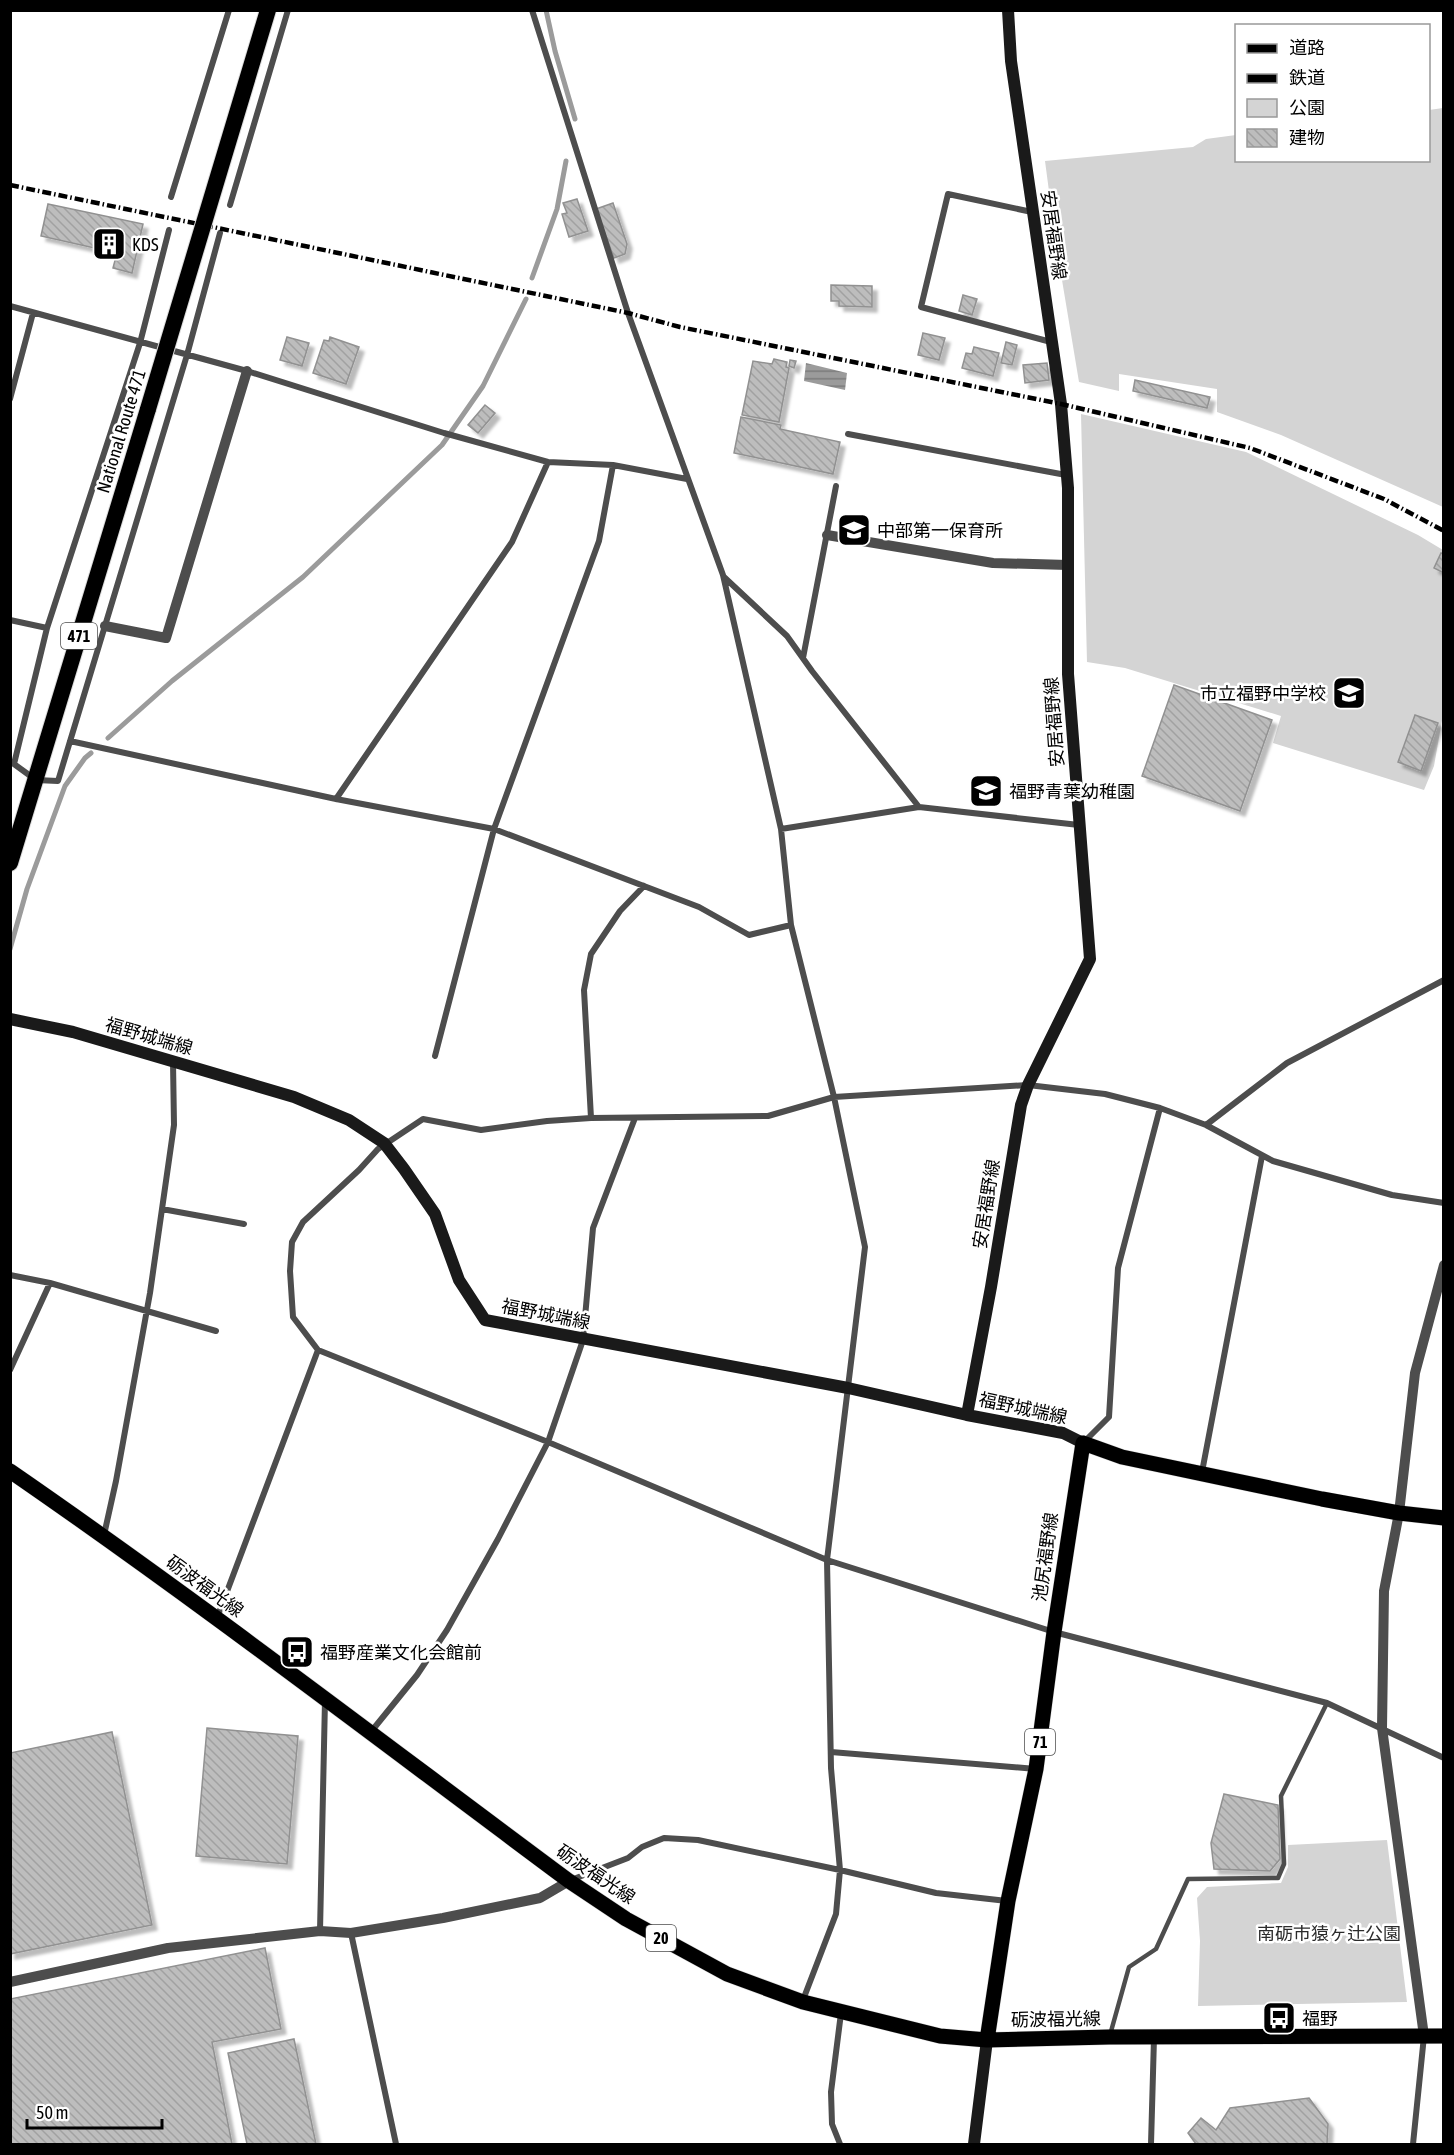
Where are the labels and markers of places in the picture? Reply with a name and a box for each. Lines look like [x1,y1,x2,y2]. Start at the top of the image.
building icon: KDS [91,226,127,262]
place label: KDS [132,234,159,255]
school or university icon: 中部第一保育所 [836,512,872,548]
place label: 中部第一保育所 [877,520,1003,541]
school or university icon: 市立福野中学校 [1331,675,1367,711]
place label: 市立福野中学校 [1200,683,1326,704]
school or university icon: 福野青葉幼稚園 [968,773,1004,809]
place label: 福野青葉幼稚園 [1009,781,1135,802]
bus stop icon: 福野産業文化会館前 [279,1634,315,1670]
place label: 福野産業文化会館前 [320,1642,482,1663]
bus stop icon: 福野 [1261,2000,1297,2036]
place label: 福野 [1302,2008,1338,2029]

